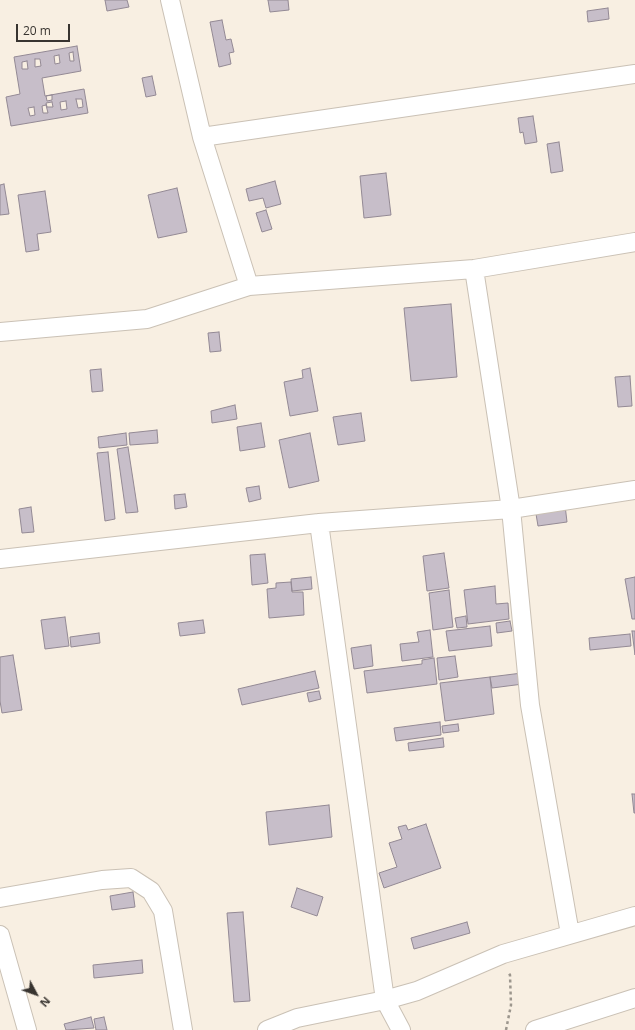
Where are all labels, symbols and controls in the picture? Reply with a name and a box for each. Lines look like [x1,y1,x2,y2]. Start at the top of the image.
scale bar [18,16,72,42]
text: 20 m [23,22,51,39]
north arrow [16,974,56,1014]
text: N [37,994,54,1010]

